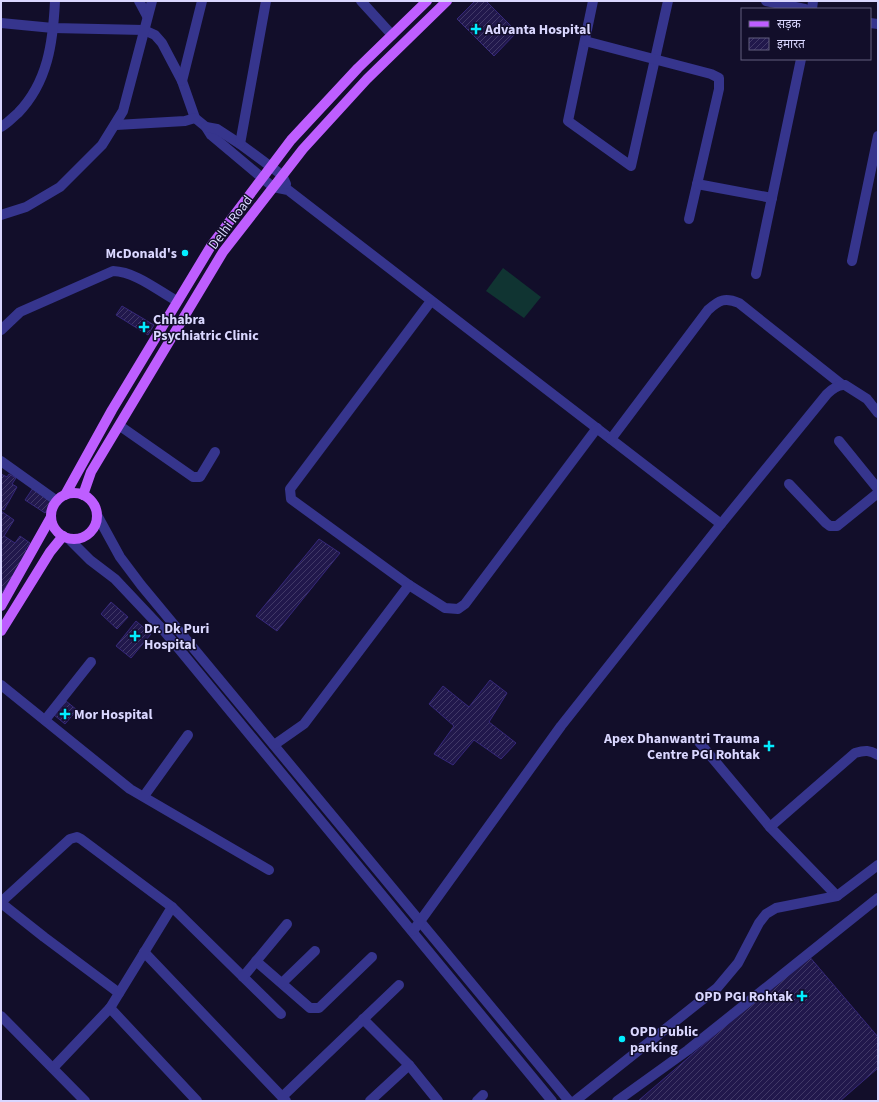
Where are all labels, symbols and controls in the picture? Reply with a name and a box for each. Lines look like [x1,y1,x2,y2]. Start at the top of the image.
legend [741,8,871,60]
text: सड़क [777,16,802,33]
place label: Advanta Hospital [484,20,590,40]
marker: Advanta Hospital [470,23,482,35]
text: इमारत [777,36,806,53]
street label: Delhi Road [204,191,258,254]
place label: McDonald's [106,244,177,264]
marker: McDonald's [180,248,190,258]
place label: Chhabra Psychiatric Clinic [153,310,259,346]
marker: Chhabra Psychiatric Clinic [138,321,150,333]
place label: Dr. Dk Puri Hospital [144,619,209,655]
marker: Dr. Dk Puri Hospital [129,630,141,642]
place label: Mor Hospital [74,705,153,725]
marker: Mor Hospital [59,708,71,720]
place label: Apex Dhanwantri Trauma Centre PGI Rohtak [603,729,760,765]
marker: Apex Dhanwantri Trauma Centre PGI Rohtak [763,740,775,752]
place label: OPD PGI Rohtak [695,987,793,1007]
marker: OPD PGI Rohtak [796,990,808,1002]
place label: OPD Public parking [630,1022,699,1058]
marker: OPD Public parking [617,1034,627,1044]

